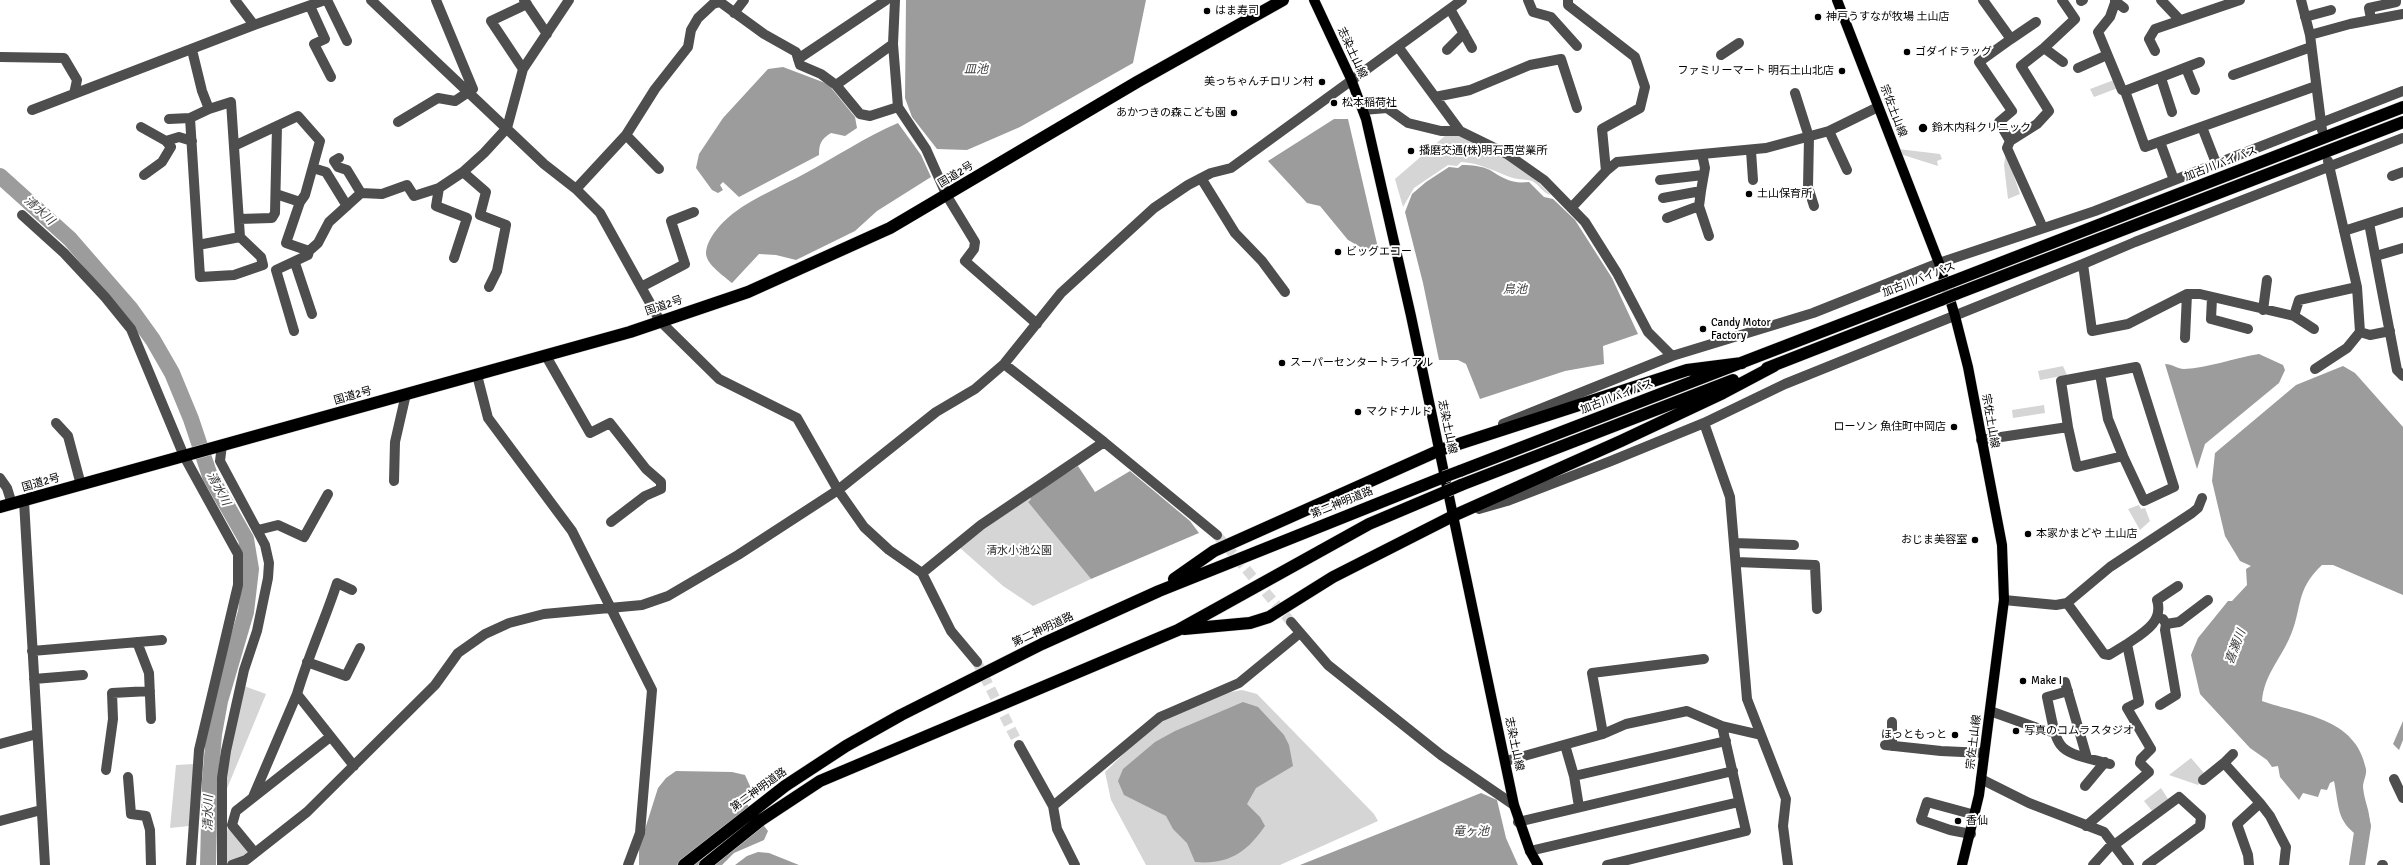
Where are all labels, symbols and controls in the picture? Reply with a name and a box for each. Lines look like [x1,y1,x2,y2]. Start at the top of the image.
place label: はま寿司 [1215,4,1259,18]
marker: はま寿司 [1202,6,1212,16]
place label: 神戸うすなが牧場 土山店 [1826,10,1949,24]
marker: 神戸うすなが牧場 土山店 [1813,12,1823,22]
street label: 志染土山線 [1334,25,1370,81]
place label: ゴダイドラッグ [1915,45,1992,59]
marker: ゴダイドラッグ [1902,47,1912,57]
water label: 皿池 [964,63,988,77]
place label: ファミリーマート 明石土山北店 [1678,64,1834,78]
marker: ファミリーマート 明石土山北店 [1837,66,1847,76]
place label: 美っちゃんチロリン村 [1204,75,1314,89]
marker: 美っちゃんチロリン村 [1317,77,1327,87]
street label: 宗佐土山線 [1877,83,1909,139]
place label: 松本稲荷社 [1342,96,1397,110]
marker: 松本稲荷社 [1329,98,1339,108]
place label: あかつきの森こども園 [1116,106,1226,120]
marker: あかつきの森こども園 [1229,108,1239,118]
place label: 鈴木内科クリニック [1932,121,2031,135]
marker: 鈴木内科クリニック [1917,122,1929,134]
place label: 播磨交通(株)明石西営業所 [1419,144,1547,158]
street label: 加古川バイパス [2183,144,2259,184]
marker: 播磨交通(株)明石西営業所 [1406,146,1416,156]
street label: 国道2号 [936,159,976,191]
place label: 土山保育所 [1757,187,1812,201]
marker: 土山保育所 [1744,189,1754,199]
water label: 清水川 [21,194,57,228]
place label: ビッグエコー [1346,245,1412,259]
marker: ビッグエコー [1333,247,1343,257]
street label: 加古川バイパス [1881,260,1957,300]
water label: 鳥池 [1503,283,1527,297]
street label: 国道2号 [643,293,685,319]
place label: Candy Motor Factory [1711,316,1771,342]
marker: Candy Motor Factory [1698,324,1708,334]
place label: スーパーセンタートライアル [1290,356,1433,370]
marker: スーパーセンタートライアル [1277,358,1287,368]
street label: 加古川バイパス [1579,377,1655,417]
street label: 国道2号 [332,384,374,408]
street label: 宗佐土山線 [1979,393,2001,449]
street label: 志染土山線 [1435,399,1459,455]
place label: マクドナルド [1366,405,1432,419]
marker: マクドナルド [1353,407,1363,417]
place label: ローソン 魚住町中岡店 [1834,420,1946,434]
marker: ローソン 魚住町中岡店 [1949,422,1959,432]
water label: 清水川 [203,470,233,508]
street label: 国道2号 [20,471,62,495]
street label: 第二神明道路 [1309,485,1375,521]
place label: 本家かまどや 土山店 [2036,527,2137,541]
marker: 本家かまどや 土山店 [2023,529,2033,539]
place label: おじま美容室 [1901,533,1967,547]
marker: おじま美容室 [1970,535,1980,545]
park label: 清水小池公園 [986,544,1052,558]
street label: 第二神明道路 [1010,610,1076,650]
water label: 喜瀬川 [2223,628,2249,666]
place label: Make I [2031,674,2062,688]
marker: Make I [2018,676,2028,686]
street label: 宗佐土山線 [1964,714,1984,770]
street label: 志染土山線 [1502,716,1526,772]
place label: 写真のコムラスタジオ [2024,724,2134,738]
marker: 写真のコムラスタジオ [2011,726,2021,736]
place label: ほっともっと [1881,728,1947,742]
marker: ほっともっと [1950,730,1960,740]
street label: 第二神明道路 [728,765,790,815]
water label: 清水川 [201,795,217,831]
place label: 香仙 [1966,814,1988,828]
marker: 香仙 [1953,816,1963,826]
water label: 竜ヶ池 [1453,825,1489,839]

